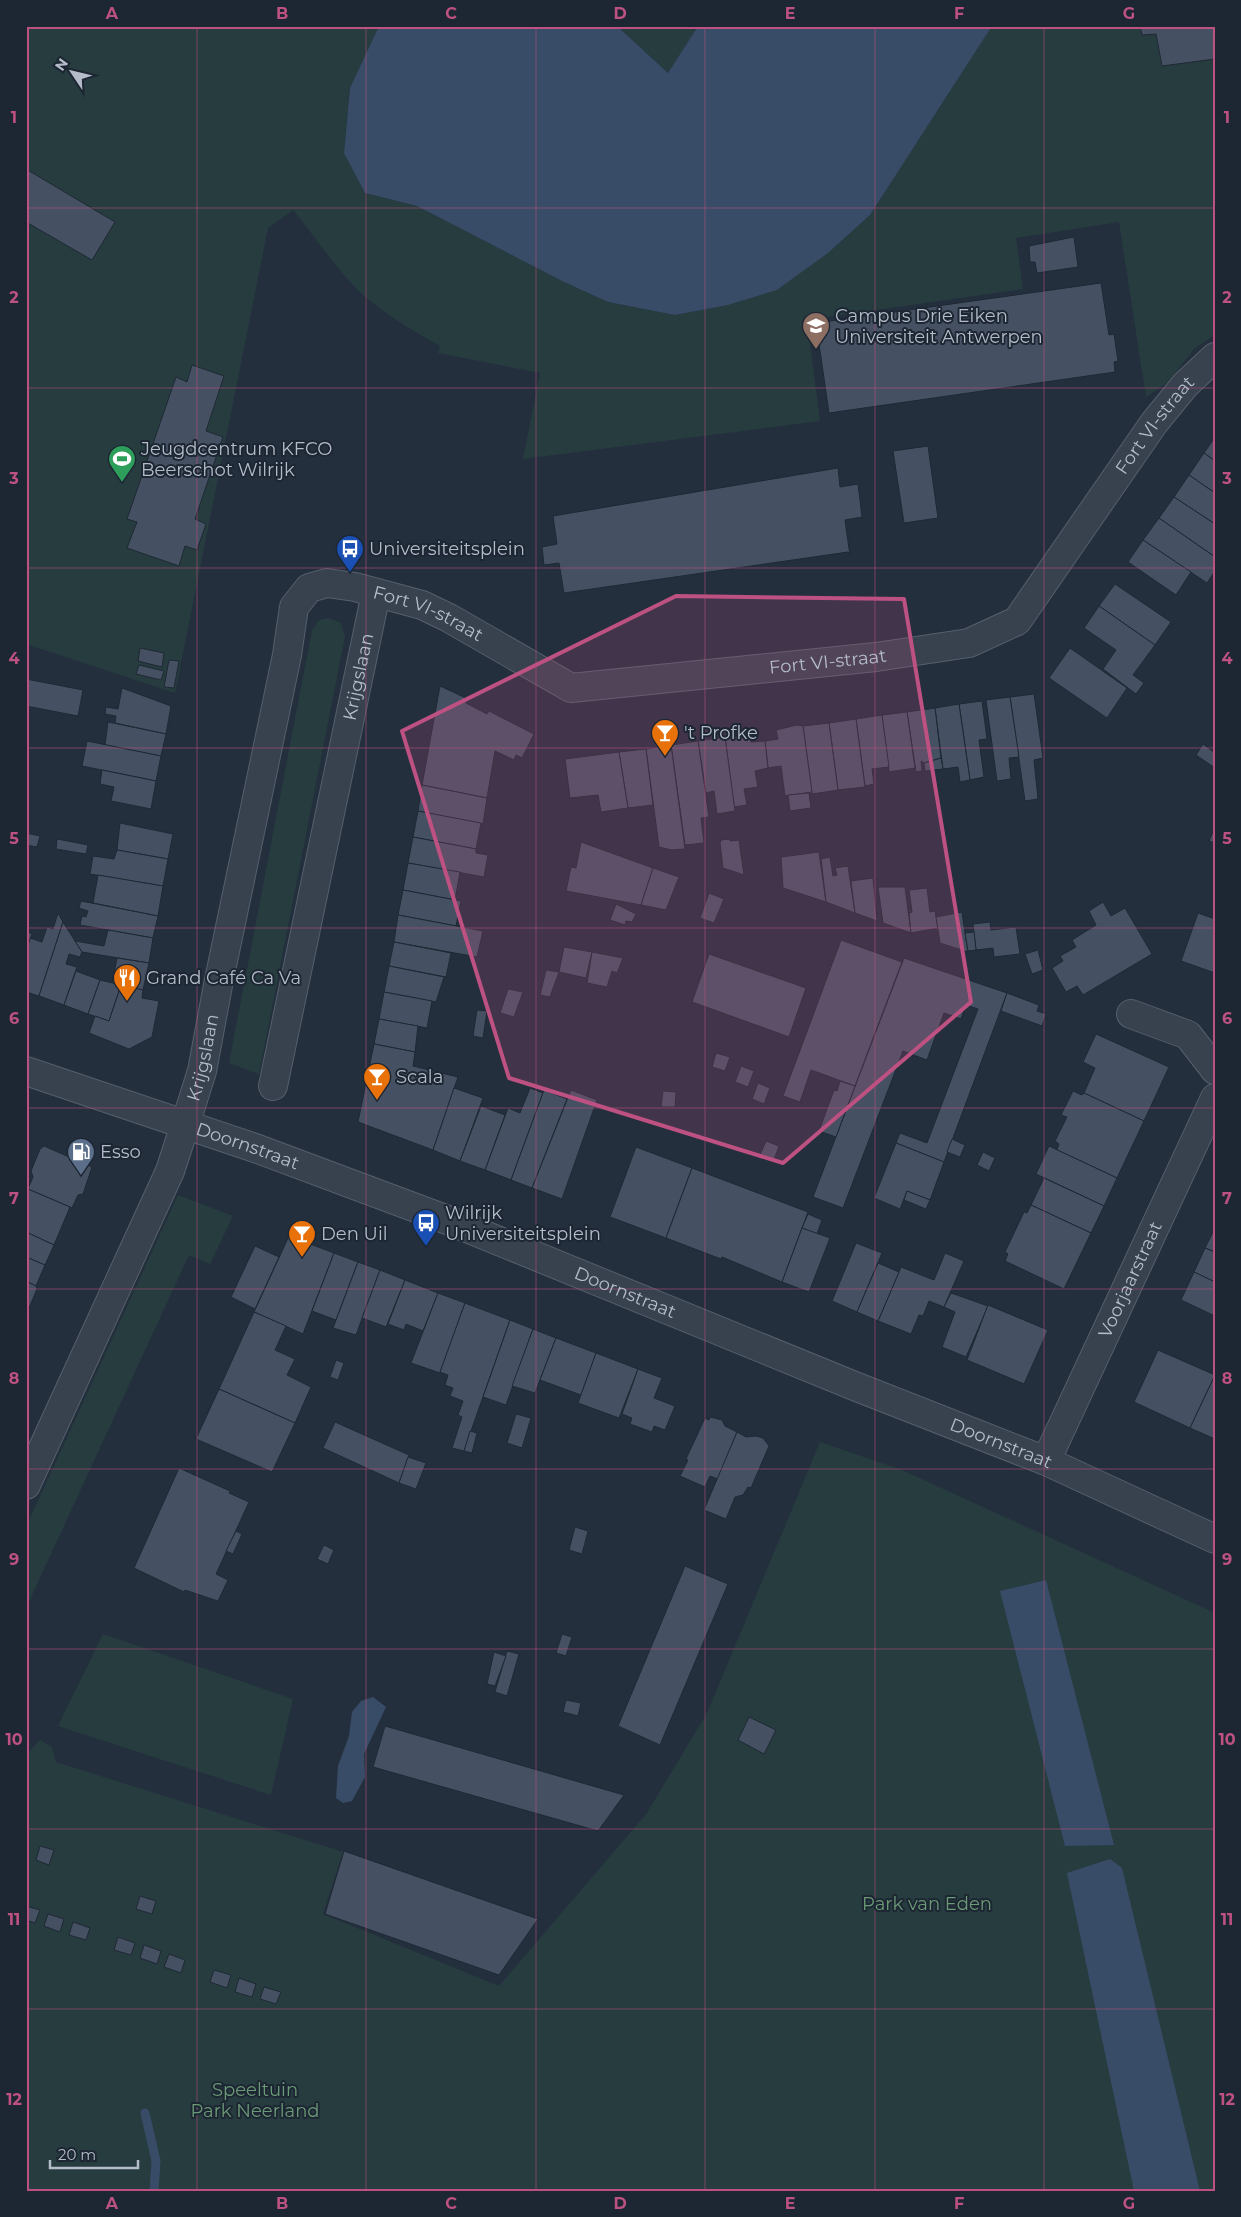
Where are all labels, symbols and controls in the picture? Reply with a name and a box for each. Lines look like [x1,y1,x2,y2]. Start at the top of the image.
text: A [105,4,119,23]
text: B [276,4,288,23]
text: C [445,4,457,23]
text: D [613,4,627,23]
text: E [785,4,795,23]
text: F [954,4,964,23]
text: G [1123,4,1135,23]
north arrow [48,48,98,98]
text: N [51,55,72,74]
text: 1 [11,108,17,127]
text: 1 [1224,108,1230,127]
text: 2 [9,288,19,307]
text: 2 [1222,288,1232,307]
place label: Campus Drie Eiken Universiteit Antwerpen [835,305,1043,348]
school or university icon: Campus Drie Eiken Universiteit Antwerpen [801,311,831,350]
street label: Fort VI-straat [1111,371,1199,479]
place label: Jeugdcentrum KFCO Beerschot Wilrijk [140,438,332,481]
sports icon: Jeugdcentrum KFCO Beerschot Wilrijk [107,444,137,483]
text: 3 [8,469,19,488]
text: 3 [1221,469,1232,488]
bus stop icon: Universiteitsplein [335,534,365,573]
place label: Universiteitsplein [369,538,525,560]
street label: Fort VI-straat [371,581,487,646]
street label: Krijgslaan [339,631,378,723]
street label: Fort VI-straat [768,645,888,679]
text: 4 [8,649,20,668]
text: 4 [1221,649,1233,668]
bar icon: 't Profke [650,718,680,757]
place label: 't Profke [684,722,758,744]
text: 5 [9,829,19,848]
text: 5 [1222,829,1232,848]
restaurant icon: Grand Café Ca Va [112,963,142,1002]
place label: Grand Café Ca Va [146,967,301,989]
text: 6 [9,1009,19,1028]
text: 6 [1222,1009,1232,1028]
street label: Krijgslaan [182,1012,223,1104]
bar icon: Scala [362,1062,392,1101]
place label: Scala [396,1066,443,1088]
street label: Doornstraat [193,1118,302,1174]
fuel station icon: Esso [66,1137,96,1176]
place label: Esso [100,1141,141,1163]
text: 7 [9,1189,19,1208]
text: 7 [1222,1189,1232,1208]
place label: Wilrijk Universiteitsplein [445,1202,601,1245]
bus stop icon: Wilrijk Universiteitsplein [411,1208,441,1247]
street label: Voorjaarstraat [1094,1218,1167,1341]
bar icon: Den Uil [287,1219,317,1258]
place label: Den Uil [321,1223,388,1245]
street label: Doornstraat [571,1262,679,1323]
text: 8 [9,1369,19,1388]
text: 8 [1222,1369,1232,1388]
street label: Doornstraat [947,1413,1056,1473]
text: 9 [9,1550,19,1569]
text: 9 [1222,1550,1232,1569]
text: 10 [5,1730,23,1749]
text: 10 [1218,1730,1236,1749]
park label: Park van Eden [862,1893,992,1915]
text: 11 [8,1910,20,1929]
text: 11 [1221,1910,1233,1929]
park label: Speeltuin Park Neerland [190,2079,320,2122]
text: 12 [6,2090,22,2109]
text: 12 [1219,2090,1235,2109]
scale bar [50,2137,138,2169]
text: 20 m [58,2145,96,2164]
text: A [105,2194,119,2213]
text: B [276,2194,288,2213]
text: C [445,2194,457,2213]
text: D [613,2194,627,2213]
text: E [785,2194,795,2213]
text: F [954,2194,964,2213]
text: G [1123,2194,1135,2213]

